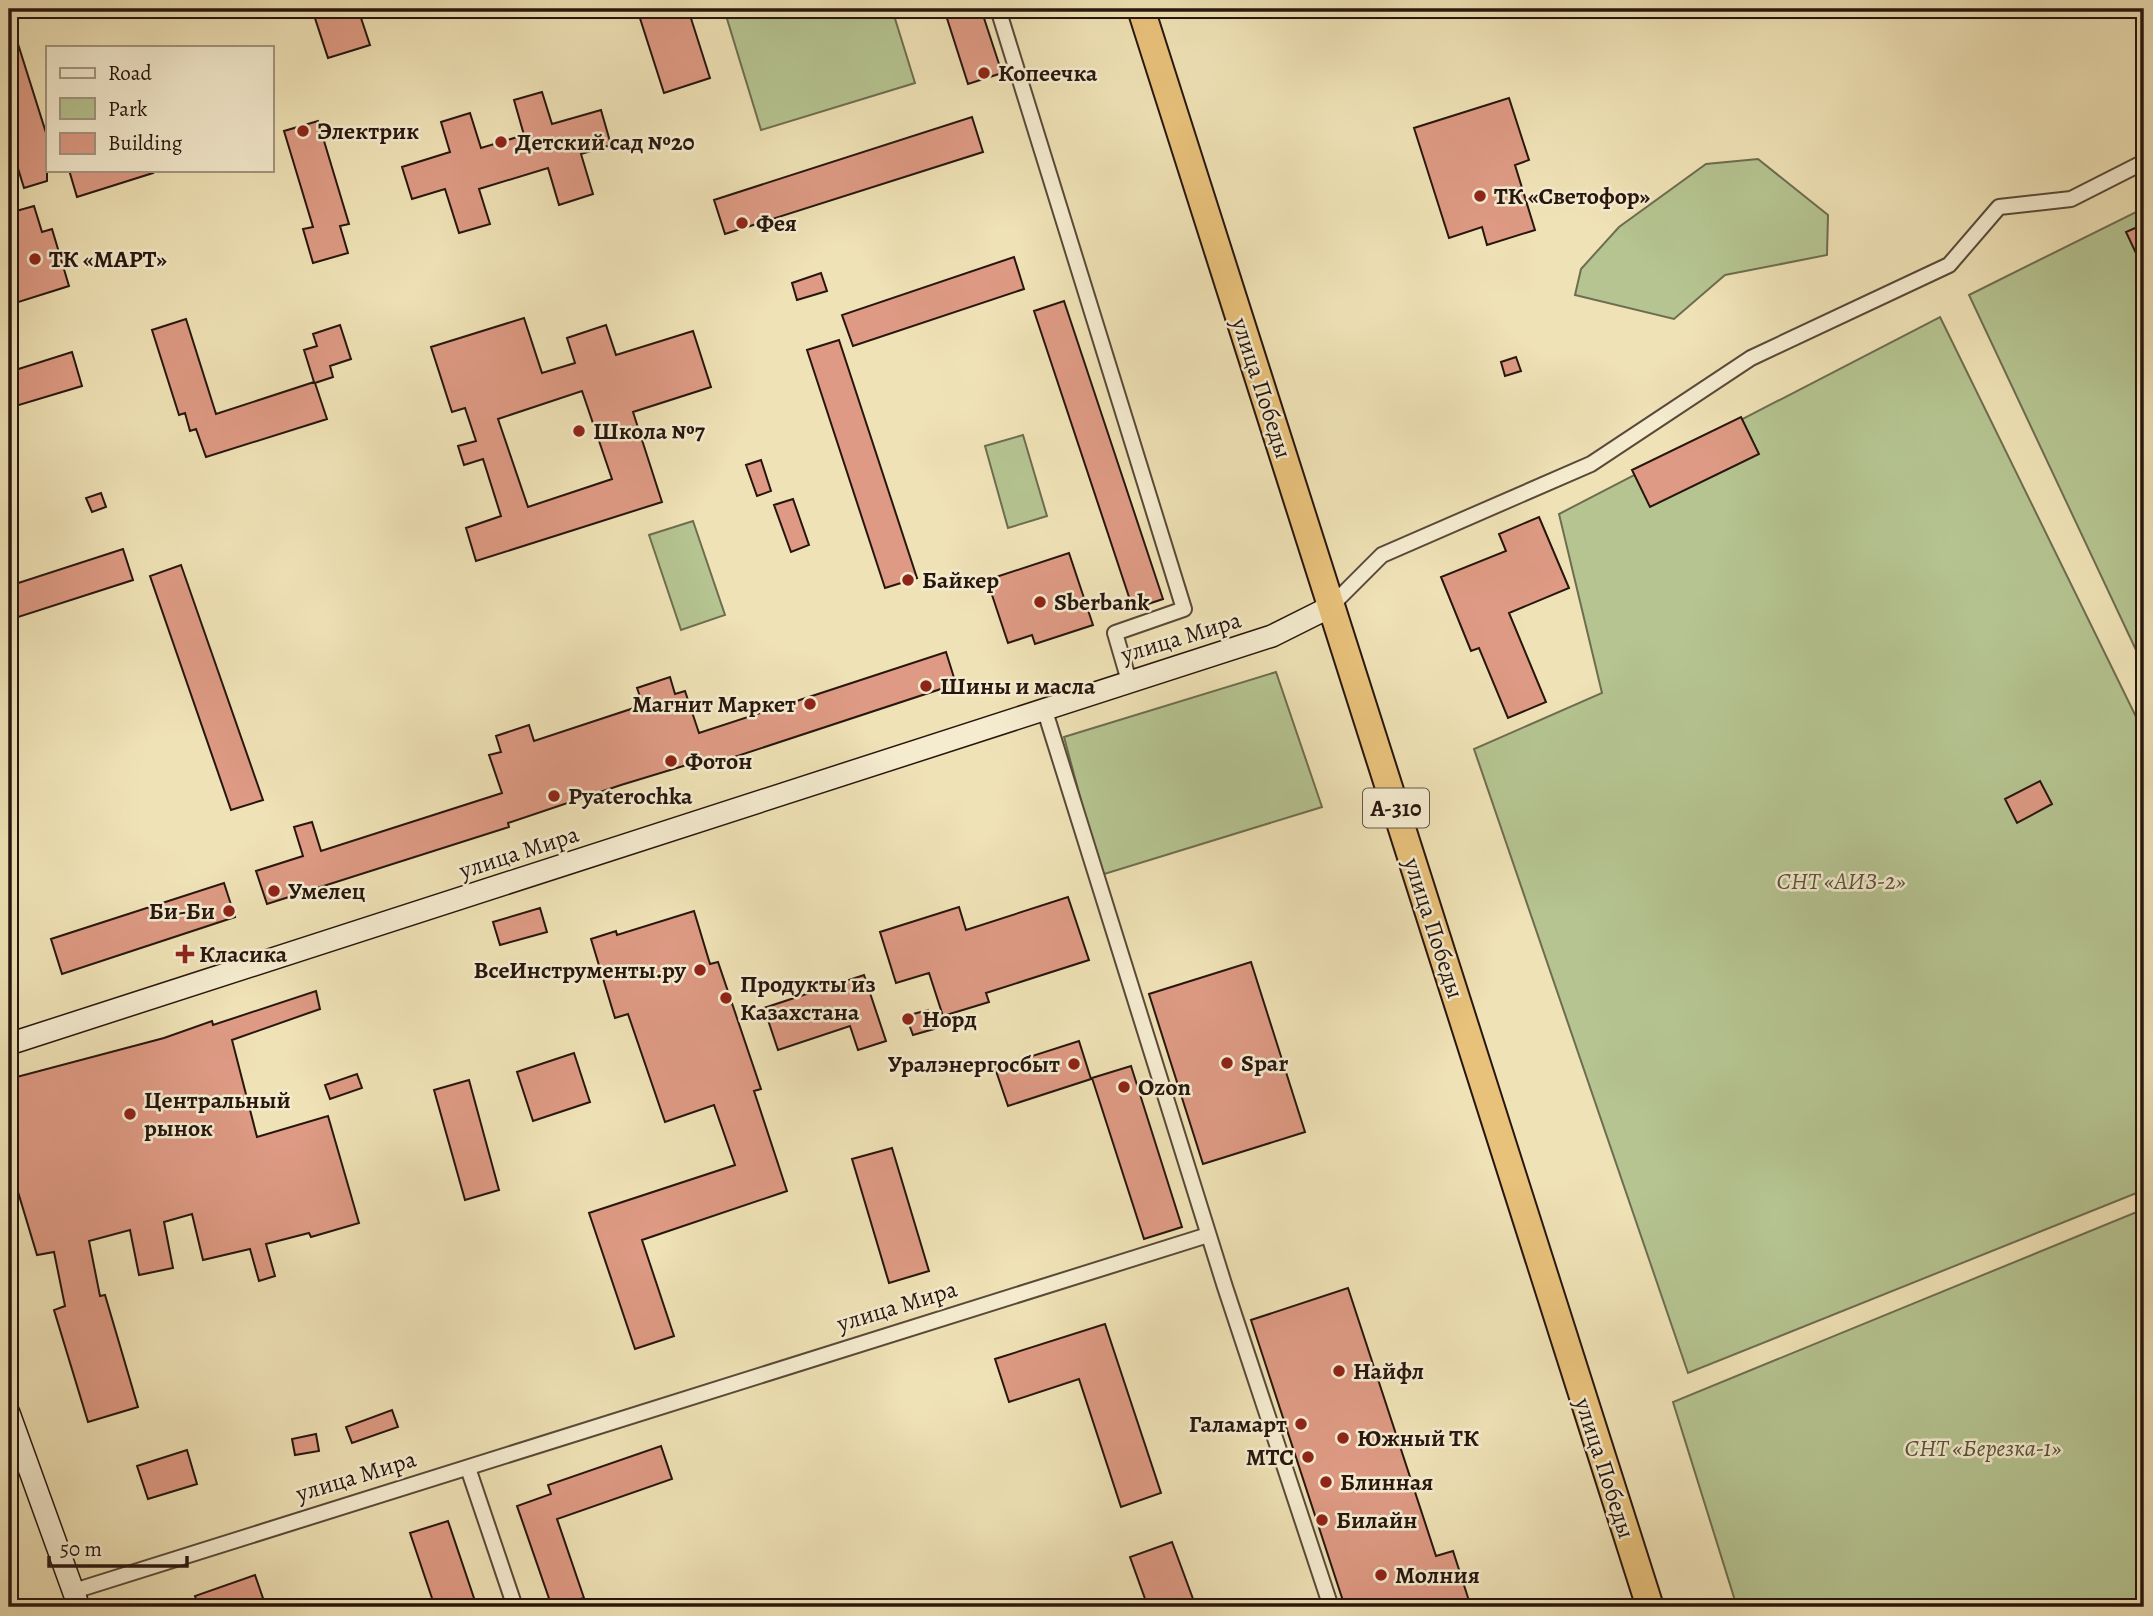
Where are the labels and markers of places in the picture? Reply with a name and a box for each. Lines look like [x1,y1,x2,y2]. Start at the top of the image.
place label: Копеечка [998,57,1098,89]
marker: Копеечка [976,65,992,81]
place label: Электрик [317,115,419,147]
marker: Электрик [295,123,311,139]
place label: Детский сад №20 [515,126,695,158]
marker: Детский сад №20 [493,134,509,150]
place label: ТК «Светофор» [1494,180,1651,212]
marker: ТК «Светофор» [1472,188,1488,204]
place label: Фея [756,207,797,239]
marker: Фея [734,215,750,231]
place label: ТК «МАРТ» [49,243,167,275]
marker: ТК «МАРТ» [27,251,43,267]
place label: Школа №7 [593,415,706,447]
marker: Школа №7 [571,423,587,439]
place label: Байкер [922,564,999,596]
marker: Байкер [900,572,916,588]
place label: Sberbank [1054,586,1150,618]
marker: Sberbank [1032,594,1048,610]
place label: Шины и масла [940,670,1096,702]
marker: Шины и масла [918,678,934,694]
place label: Магнит Маркет [632,688,796,720]
marker: Магнит Маркет [802,696,818,712]
place label: Фотон [685,745,752,777]
marker: Фотон [663,753,679,769]
place label: Pyaterochka [568,780,693,812]
marker: Pyaterochka [546,788,562,804]
place label: Умелец [288,875,366,907]
marker: Умелец [266,883,282,899]
place label: Би-Би [149,895,215,927]
marker: Би-Би [221,903,237,919]
place label: Класика [199,938,288,970]
marker: Класика [177,946,193,962]
place label: ВсеИнструменты.ру [473,954,686,986]
marker: ВсеИнструменты.ру [692,962,708,978]
place label: Продукты из Казахстана [740,968,876,1028]
marker: Продукты из Казахстана [718,990,734,1006]
place label: Норд [922,1003,977,1035]
marker: Норд [900,1011,916,1027]
place label: Spar [1241,1047,1288,1079]
place label: Уралэнергосбыт [888,1048,1060,1080]
marker: Spar [1219,1055,1235,1071]
marker: Уралэнергосбыт [1066,1056,1082,1072]
place label: Ozon [1138,1071,1192,1103]
marker: Ozon [1116,1079,1132,1095]
place label: Центральный рынок [144,1084,291,1144]
marker: Центральный рынок [122,1106,138,1122]
place label: Найфл [1353,1355,1424,1387]
marker: Найфл [1331,1363,1347,1379]
place label: Галамарт [1189,1408,1287,1440]
marker: Галамарт [1293,1416,1309,1432]
place label: Южный ТК [1357,1422,1479,1454]
marker: Южный ТК [1335,1430,1351,1446]
place label: МТС [1246,1441,1294,1473]
marker: МТС [1300,1449,1316,1465]
place label: Блинная [1340,1466,1433,1498]
marker: Блинная [1318,1474,1334,1490]
place label: Билайн [1336,1504,1417,1536]
marker: Билайн [1314,1512,1330,1528]
place label: Молния [1395,1559,1480,1591]
marker: Молния [1373,1567,1389,1583]

